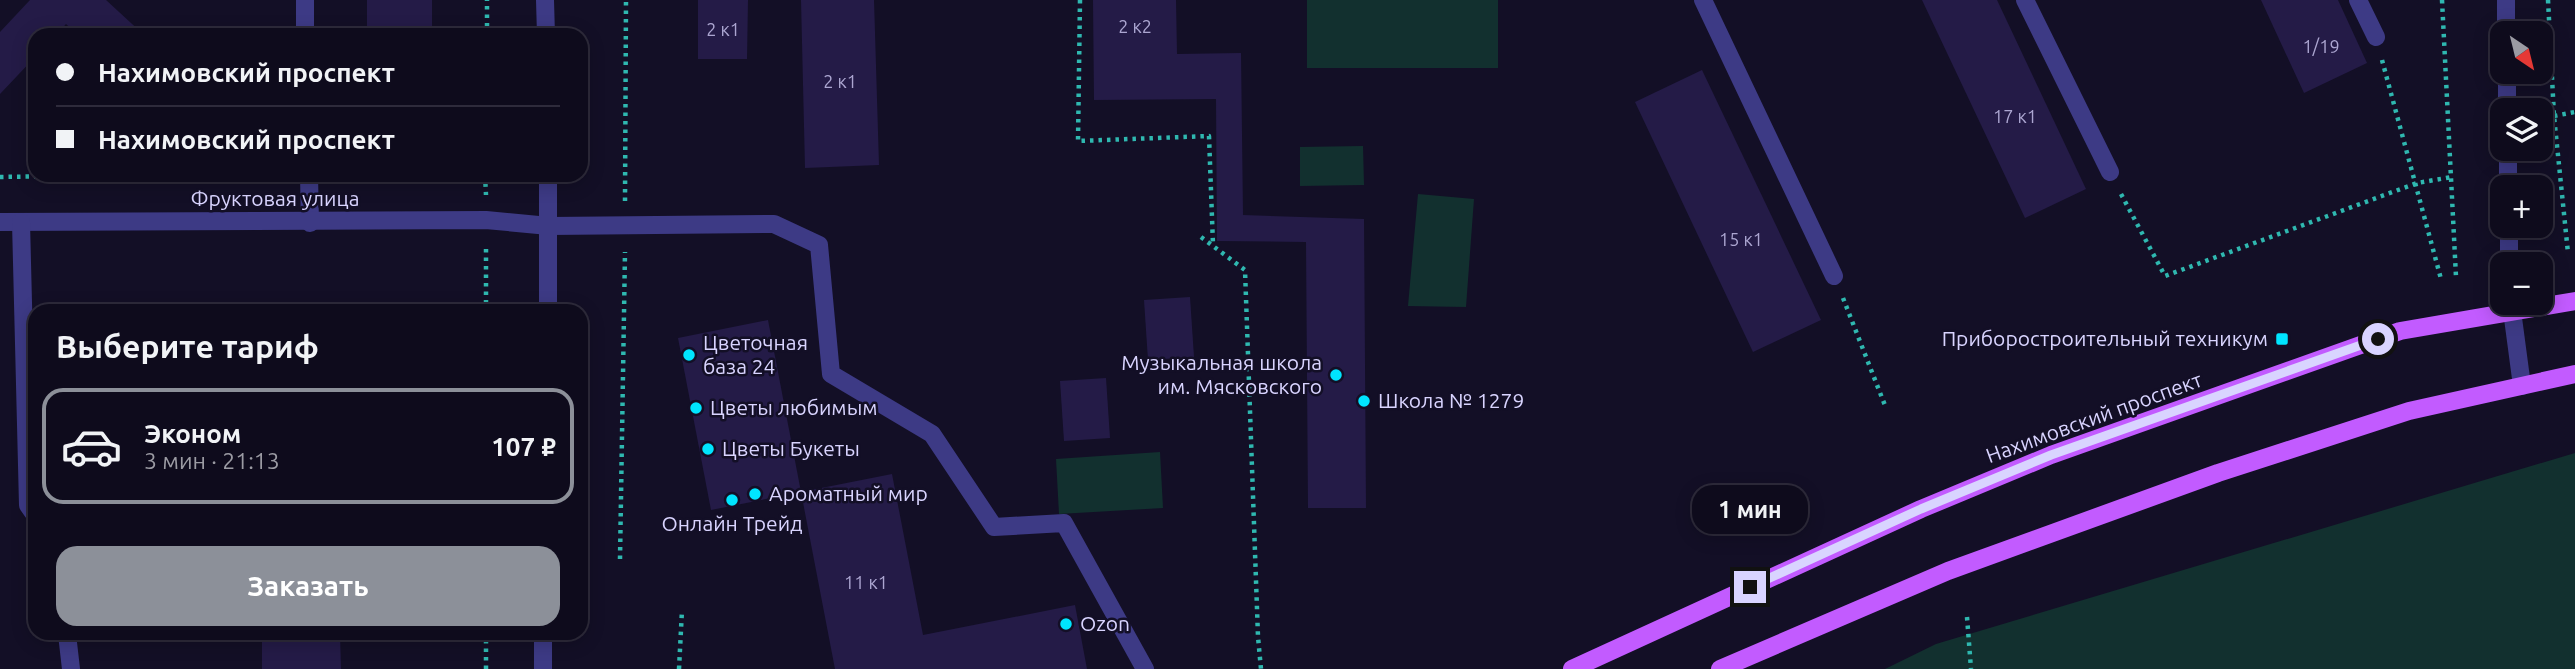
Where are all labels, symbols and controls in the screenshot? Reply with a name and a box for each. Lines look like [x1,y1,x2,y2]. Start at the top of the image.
house number: 2 к2 [1118,16,1152,36]
house number: 2 к1 [706,19,740,39]
north arrow [2490,21,2553,84]
map controls [2490,21,2553,315]
house number: 1/19 [2302,36,2340,56]
text: Нахимовский проспект [98,58,395,87]
house number: 2 к1 [823,71,857,91]
button: layers [2490,98,2553,161]
house number: 17 к1 [1993,106,2037,126]
text: Нахимовский проспект [98,125,395,154]
button: + [2490,175,2553,238]
street label: Фруктовая улица [191,186,359,210]
house number: 15 к1 [1719,229,1763,249]
button: − [2490,252,2553,315]
route start [2362,323,2394,355]
place label: Приборостроительный техникум [1942,326,2268,350]
text: Выберите тариф [56,328,319,364]
place label: Цветочная база 24 [703,330,808,378]
marker: Приборостроительный техникум [2274,331,2290,347]
marker: Цветочная база 24 [681,347,697,363]
place label: Музыкальная школа им. Мясковского [1121,350,1322,398]
marker: Музыкальная школа им. Мясковского [1328,367,1344,383]
street label: Нахимовский проспект [1982,367,2206,467]
place label: Школа № 1279 [1378,388,1524,412]
marker: Школа № 1279 [1356,393,1372,409]
place label: Цветы любимым [710,395,878,419]
marker: Цветы любимым [688,400,704,416]
icon: car [60,415,123,478]
text: Эконом [144,419,241,448]
text: 107 ₽ [491,432,556,461]
place label: Цветы Букеты [722,436,860,460]
marker: Цветы Букеты [700,441,716,457]
text: 3 мин · 21:13 [144,448,280,473]
place label: Ароматный мир [769,481,928,505]
marker: Ароматный мир [747,486,763,502]
callout: 1 мин [1692,486,1808,534]
marker: Онлайн Трейд [724,492,740,508]
text: 1 мин [1718,497,1782,522]
place label: Онлайн Трейд [662,511,802,535]
button: Заказать [56,546,560,626]
route end [1734,571,1766,603]
house number: 11 к1 [844,572,888,592]
place label: Ozon [1080,611,1130,635]
marker: Ozon [1058,616,1074,632]

